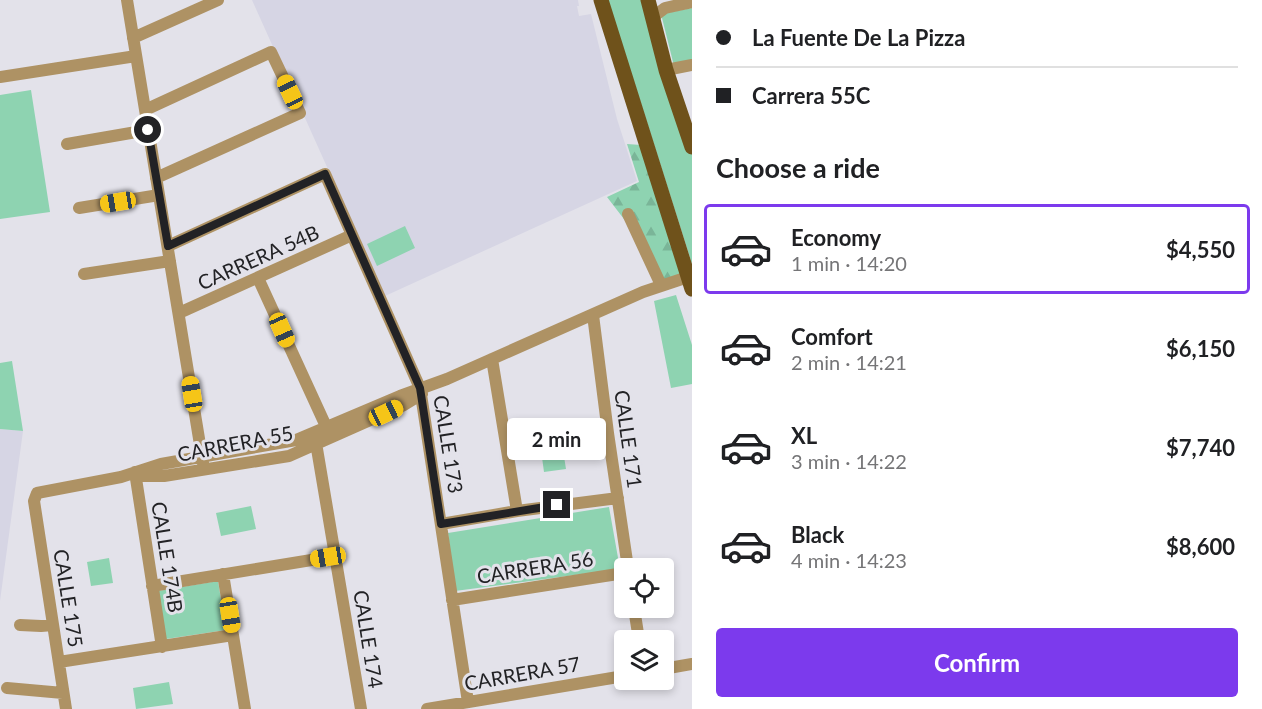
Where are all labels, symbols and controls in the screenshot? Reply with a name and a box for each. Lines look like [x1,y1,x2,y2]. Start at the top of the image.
text: La Fuente De La Pizza [752,24,965,51]
car [274,72,306,112]
text: Carrera 55C [752,82,870,109]
route start [134,116,161,143]
text: Choose a ride [716,151,880,184]
car [99,190,137,214]
street label: CARRERA 54B [194,220,322,294]
icon: car [719,222,773,276]
text: Economy [791,224,881,251]
text: $4,550 [1166,236,1235,263]
text: 1 min · 14:20 [791,251,907,275]
car [266,310,298,350]
icon: car [719,321,773,375]
text: Comfort [791,323,873,350]
text: $6,150 [1166,335,1235,362]
text: 2 min · 14:21 [791,350,907,374]
car [180,375,204,413]
street label: CALLE 171 [610,388,648,490]
street label: CALLE 173 [429,393,469,495]
car [366,397,406,429]
callout: 2 min [508,418,606,460]
street label: CARRERA 55 [175,420,295,466]
icon: car [719,420,773,474]
text: XL [791,422,817,449]
text: 2 min [532,427,581,451]
text: $7,740 [1166,434,1235,461]
text: 3 min · 14:22 [791,449,907,473]
route end [543,491,570,518]
street label: CALLE 174B [147,500,189,614]
icon: car [719,519,773,573]
text: Black [791,521,844,548]
text: $8,600 [1166,533,1235,560]
car [309,545,347,569]
street label: CARRERA 56 [475,546,595,588]
street label: CALLE 175 [49,547,89,649]
text: 4 min · 14:23 [791,548,907,572]
map controls [614,558,674,690]
button: locate [614,558,674,618]
street label: CALLE 174 [349,588,389,690]
car [218,596,242,634]
button: Confirm [716,628,1238,697]
button: layers [614,630,674,690]
street label: CARRERA 57 [462,651,582,695]

